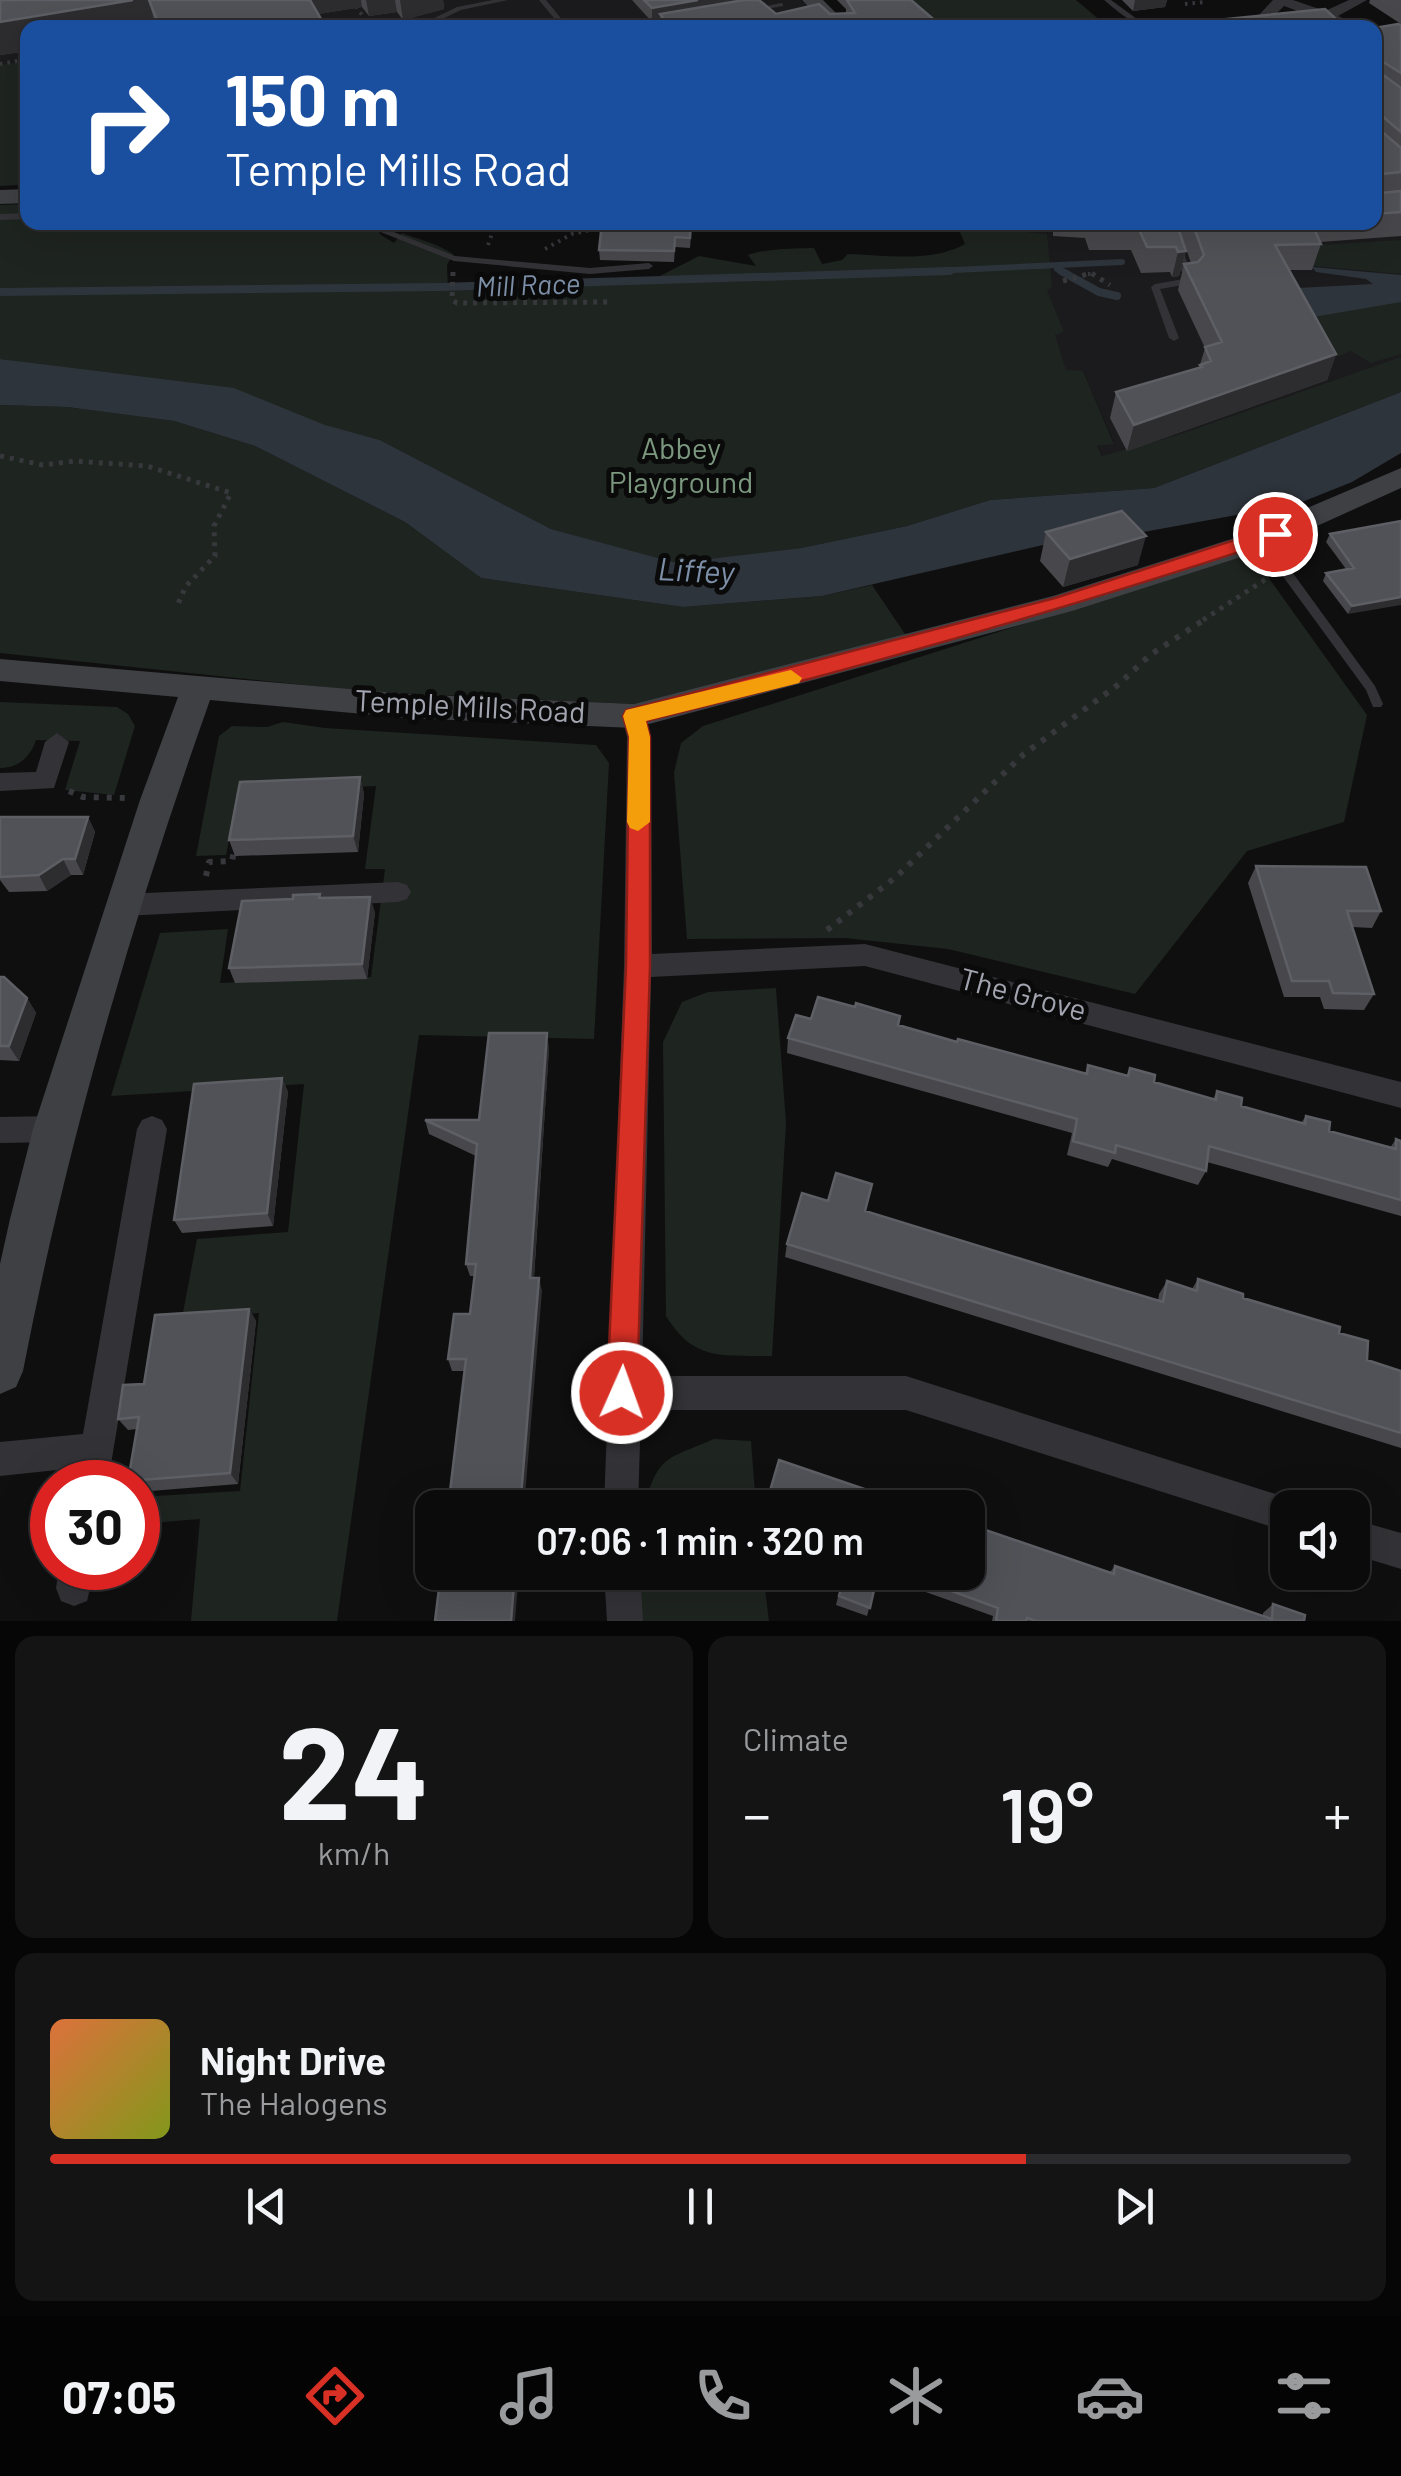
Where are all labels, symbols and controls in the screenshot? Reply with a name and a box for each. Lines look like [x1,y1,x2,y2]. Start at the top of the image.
text: 150 m [225,56,400,140]
icon: right [60,60,190,190]
text: Temple Mills Road [225,141,571,195]
water label: Mill Race [475,265,581,303]
park label: Abbey Playground [609,429,753,499]
pin [1233,492,1318,577]
icon: arrive [1248,507,1303,562]
water label: Liffey [657,548,736,590]
street label: Temple Mills Road [354,681,586,729]
street label: The Grove [956,959,1091,1027]
position arrow [570,1341,674,1445]
speed limit sign: 30 [30,1460,160,1590]
map controls [1270,1490,1370,1590]
button: sound [1270,1490,1370,1590]
text: 07:06 · 1 min · 320 m [536,1517,864,1563]
text: 24 [278,1690,430,1846]
text: Climate [743,1719,849,1757]
text: 19° [1000,1768,1094,1858]
text: − [743,1780,771,1846]
text: + [1323,1780,1351,1846]
text: km/h [318,1833,390,1871]
text: Night Drive [200,2037,386,2083]
text: The Halogens [200,2083,388,2121]
icon: previous [239,2179,294,2234]
icon: pause [673,2179,728,2234]
icon: next [1107,2179,1162,2234]
icon: directions [300,2361,370,2431]
icon: music [494,2361,564,2431]
icon: phone [688,2361,758,2431]
icon: climate [881,2361,951,2431]
icon: car [1075,2361,1145,2431]
icon: filters [1269,2361,1339,2431]
text: 07:05 [62,2369,176,2423]

